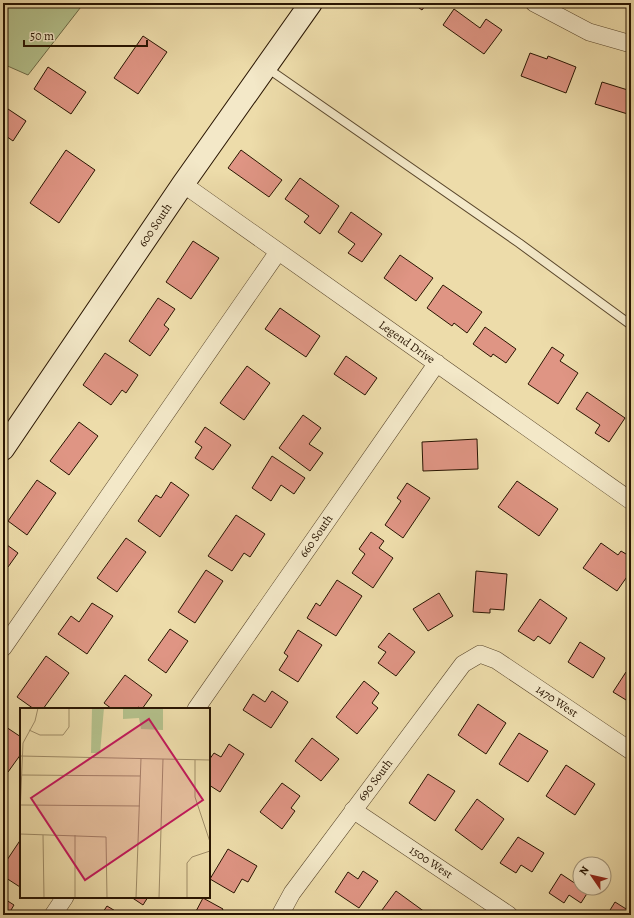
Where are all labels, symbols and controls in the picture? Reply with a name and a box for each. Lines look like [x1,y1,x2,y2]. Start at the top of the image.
scale bar [24,22,147,48]
text: 50 m [30,28,54,44]
street label: 600 South [134,199,176,250]
street label: Legend Drive [376,317,438,367]
street label: 660 South [295,511,337,561]
street label: 1470 West [533,681,581,721]
inset map [20,708,210,898]
street label: 690 South [354,755,396,804]
street label: 1500 West [406,842,456,882]
north arrow [572,856,612,896]
text: N [576,863,593,878]

